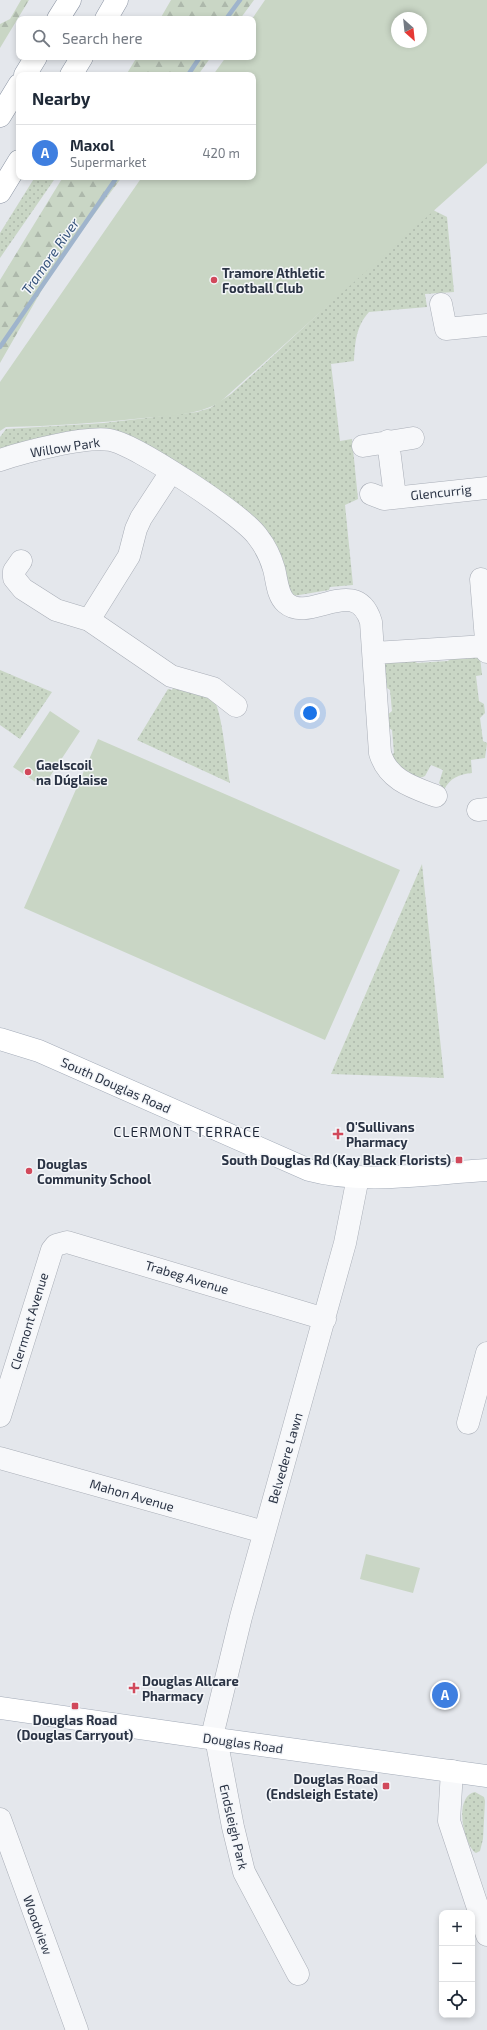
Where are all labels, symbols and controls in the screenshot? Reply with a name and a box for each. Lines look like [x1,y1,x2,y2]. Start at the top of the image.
north arrow [391,12,427,48]
search box [16,16,256,60]
icon: search [30,27,52,49]
text: Search here [62,29,143,47]
text: Nearby [32,88,90,108]
text: Maxol [70,136,114,154]
text: A [41,145,49,161]
text: 420 m [203,145,240,161]
text: Supermarket [70,154,147,170]
water label: Tramore River [17,214,83,297]
place label: Tramore Athletic Football Club [222,265,325,296]
marker: Tramore Athletic Football Club [209,275,219,285]
street label: Willow Park [29,434,101,460]
street label: Glencurrig [410,481,472,503]
your location [300,703,320,723]
place label: Gaelscoil na Dúglaise [36,757,108,788]
marker: Gaelscoil na Dúglaise [23,767,33,777]
street label: South Douglas Road [59,1054,173,1116]
place label: O'Sullivans Pharmacy [346,1119,415,1150]
district label: CLERMONT TERRACE [113,1123,261,1140]
marker: O'Sullivans Pharmacy [333,1129,343,1139]
place label: South Douglas Rd (Kay Black Florists) [222,1152,451,1168]
marker: South Douglas Rd (Kay Black Florists) [454,1155,464,1165]
place label: Douglas Community School [37,1156,152,1187]
marker: Douglas Community School [24,1166,34,1176]
street label: Trabeg Avenue [143,1257,231,1297]
street label: Clermont Avenue [7,1270,51,1372]
street label: Belvedere Lawn [264,1411,306,1505]
street label: Mahon Avenue [88,1475,176,1515]
place label: Douglas Allcare Pharmacy [142,1673,239,1704]
pin: A [432,1680,458,1710]
marker: Douglas Allcare Pharmacy [129,1683,139,1693]
marker: Douglas Road (Douglas Carryout) [70,1701,80,1711]
place label: Douglas Road (Douglas Carryout) [17,1712,133,1743]
street label: Douglas Road [202,1729,284,1757]
place label: Douglas Road (Endsleigh Estate) [266,1771,378,1802]
marker: Douglas Road (Endsleigh Estate) [381,1781,391,1791]
street label: Endsleigh Park [216,1783,252,1872]
street label: Woodview [20,1893,56,1957]
map controls [439,1910,475,2018]
button: + [439,1910,475,1946]
button: − [439,1946,475,1982]
button: locate [439,1982,475,2018]

